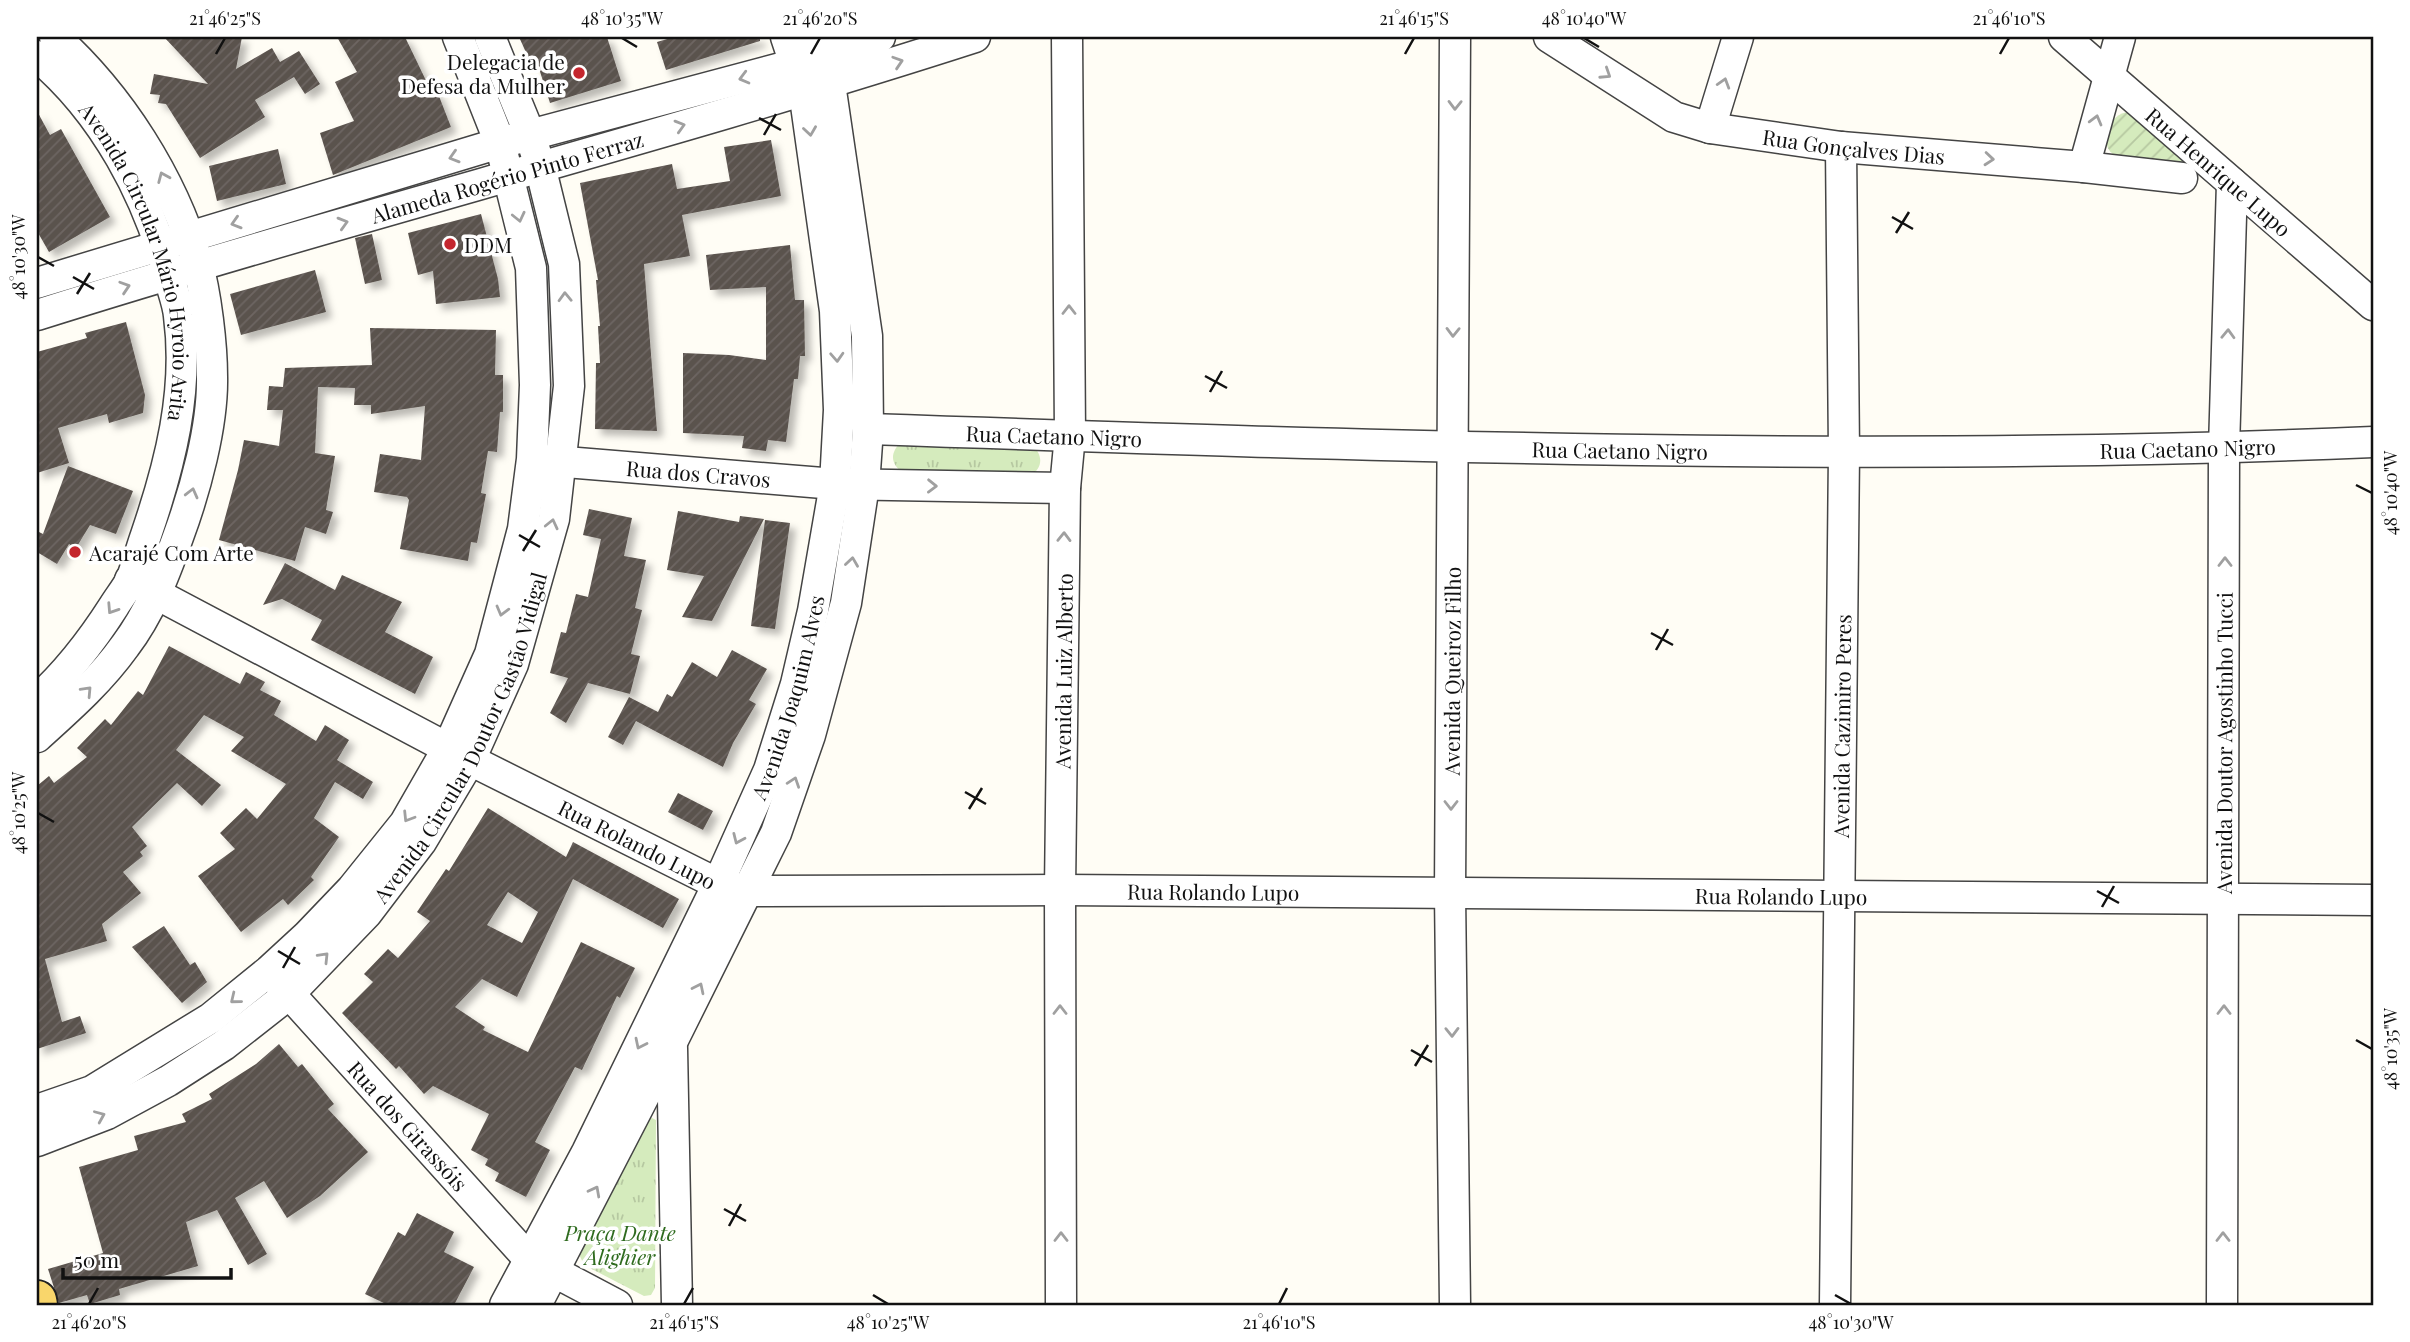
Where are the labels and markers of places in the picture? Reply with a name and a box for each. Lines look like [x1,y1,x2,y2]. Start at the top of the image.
place label: Delegacia de Defesa da Mulher [401,47,566,99]
marker: Delegacia de Defesa da Mulher [571,65,587,81]
place label: DDM [464,230,512,258]
marker: DDM [442,236,458,252]
place label: Acarajé Com Arte [88,538,254,566]
marker: Acarajé Com Arte [67,544,83,560]

